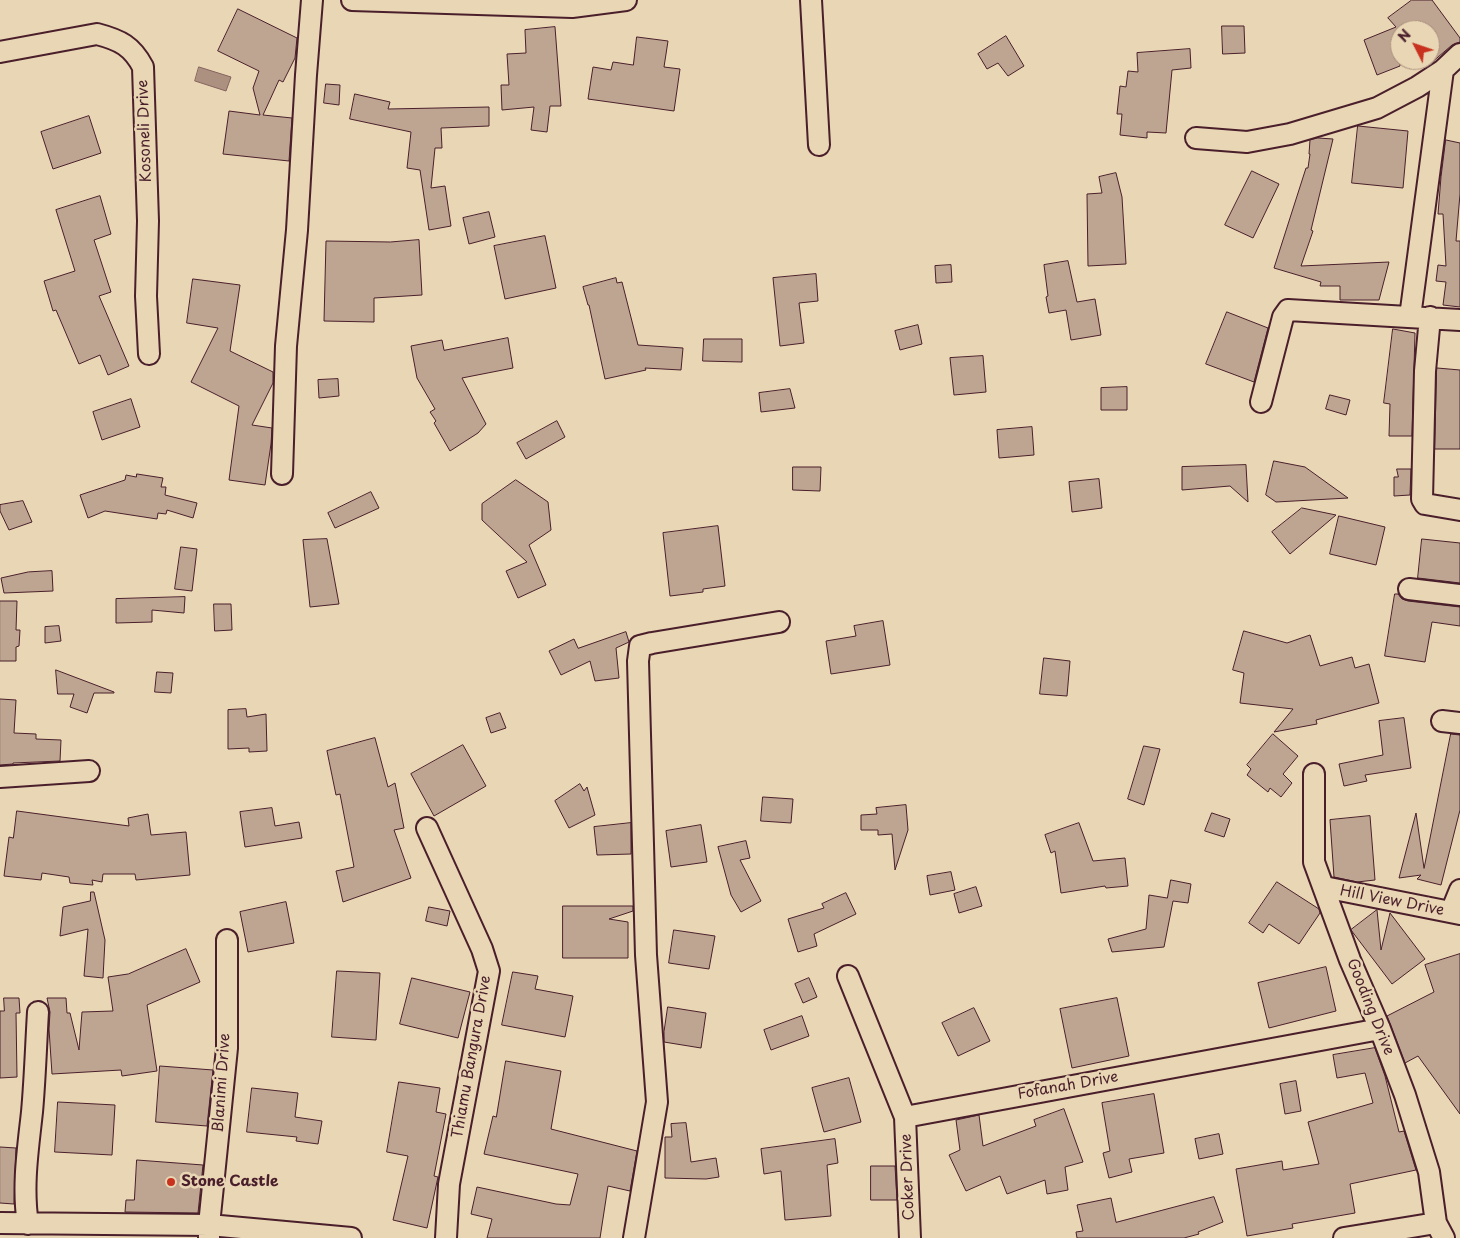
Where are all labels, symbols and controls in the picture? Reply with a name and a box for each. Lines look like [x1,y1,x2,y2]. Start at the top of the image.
north arrow [1390,20,1440,70]
text: N [1392,24,1416,47]
street label: Kosoneli Drive [134,79,156,183]
street label: Hill View Drive [1338,882,1446,920]
street label: Gooding Drive [1342,956,1398,1058]
street label: Thiamu Bangura Drive [449,974,495,1140]
street label: Blanimi Drive [210,1033,234,1133]
street label: Fofanah Drive [1016,1068,1120,1104]
street label: Coker Drive [897,1133,919,1221]
place label: Stone Castle [181,1173,278,1191]
marker: Stone Castle [165,1176,177,1188]

